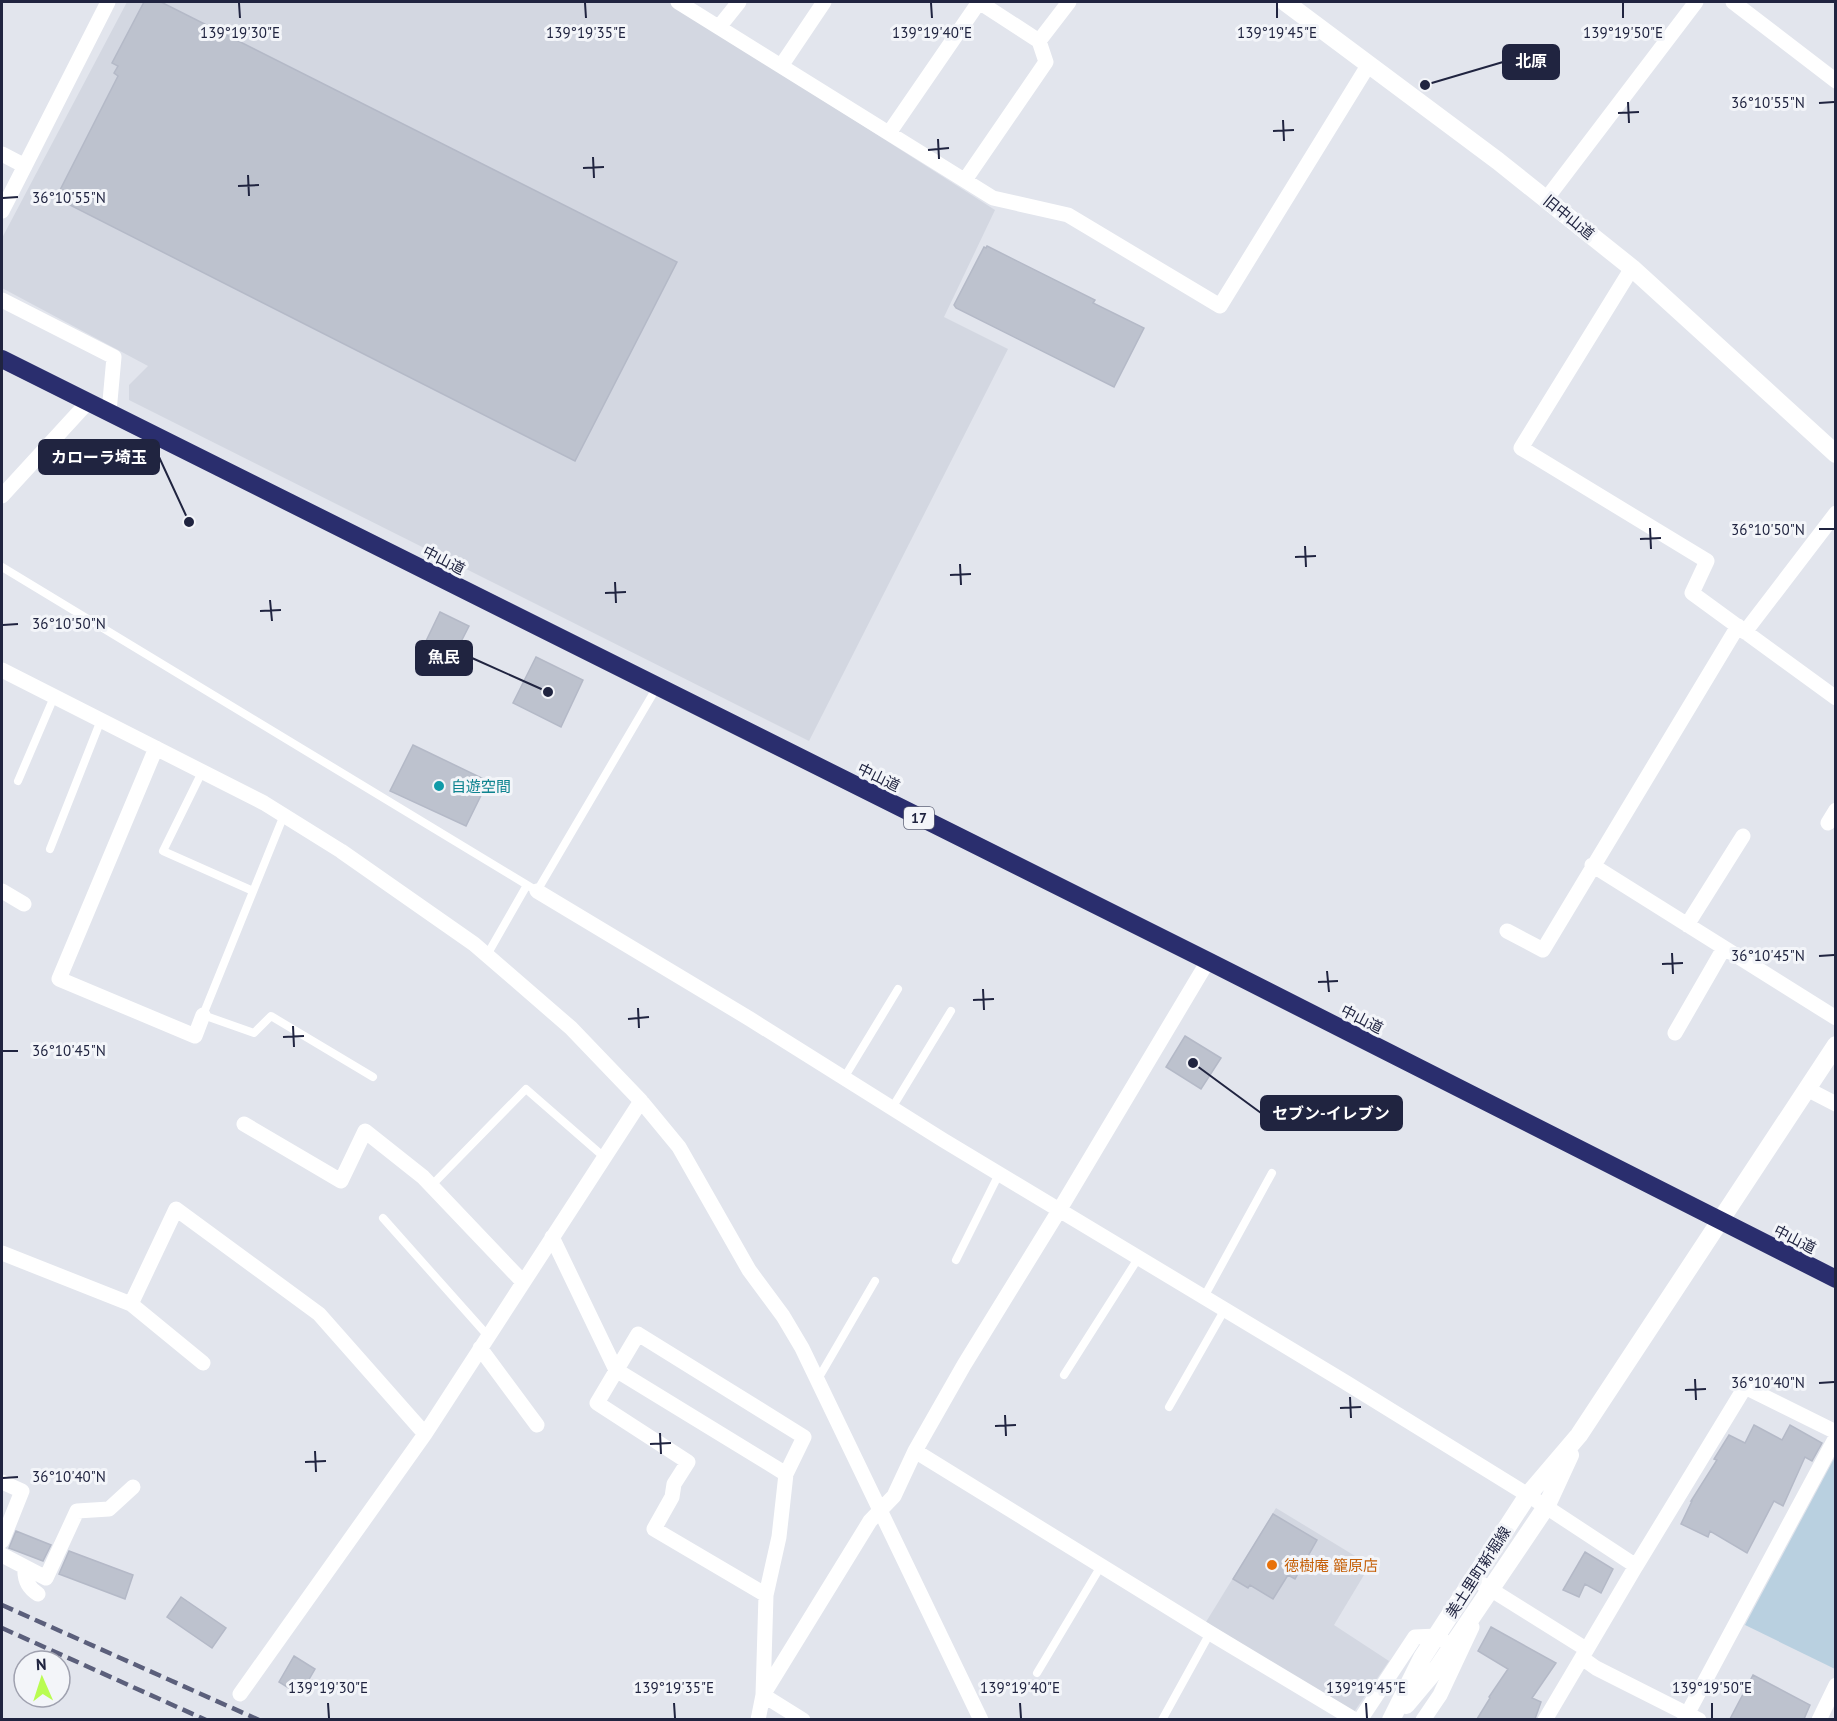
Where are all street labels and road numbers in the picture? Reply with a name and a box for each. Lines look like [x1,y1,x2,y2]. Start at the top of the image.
street label: 旧中山道 [1540,191,1598,243]
street label: 中山道 [420,541,468,579]
street label: 中山道 [855,759,903,795]
road number: 17 [904,807,934,829]
street label: 中山道 [1338,1000,1386,1038]
street label: 中山道 [1771,1220,1819,1258]
street label: 美土里町新堀線 [1441,1523,1515,1621]

